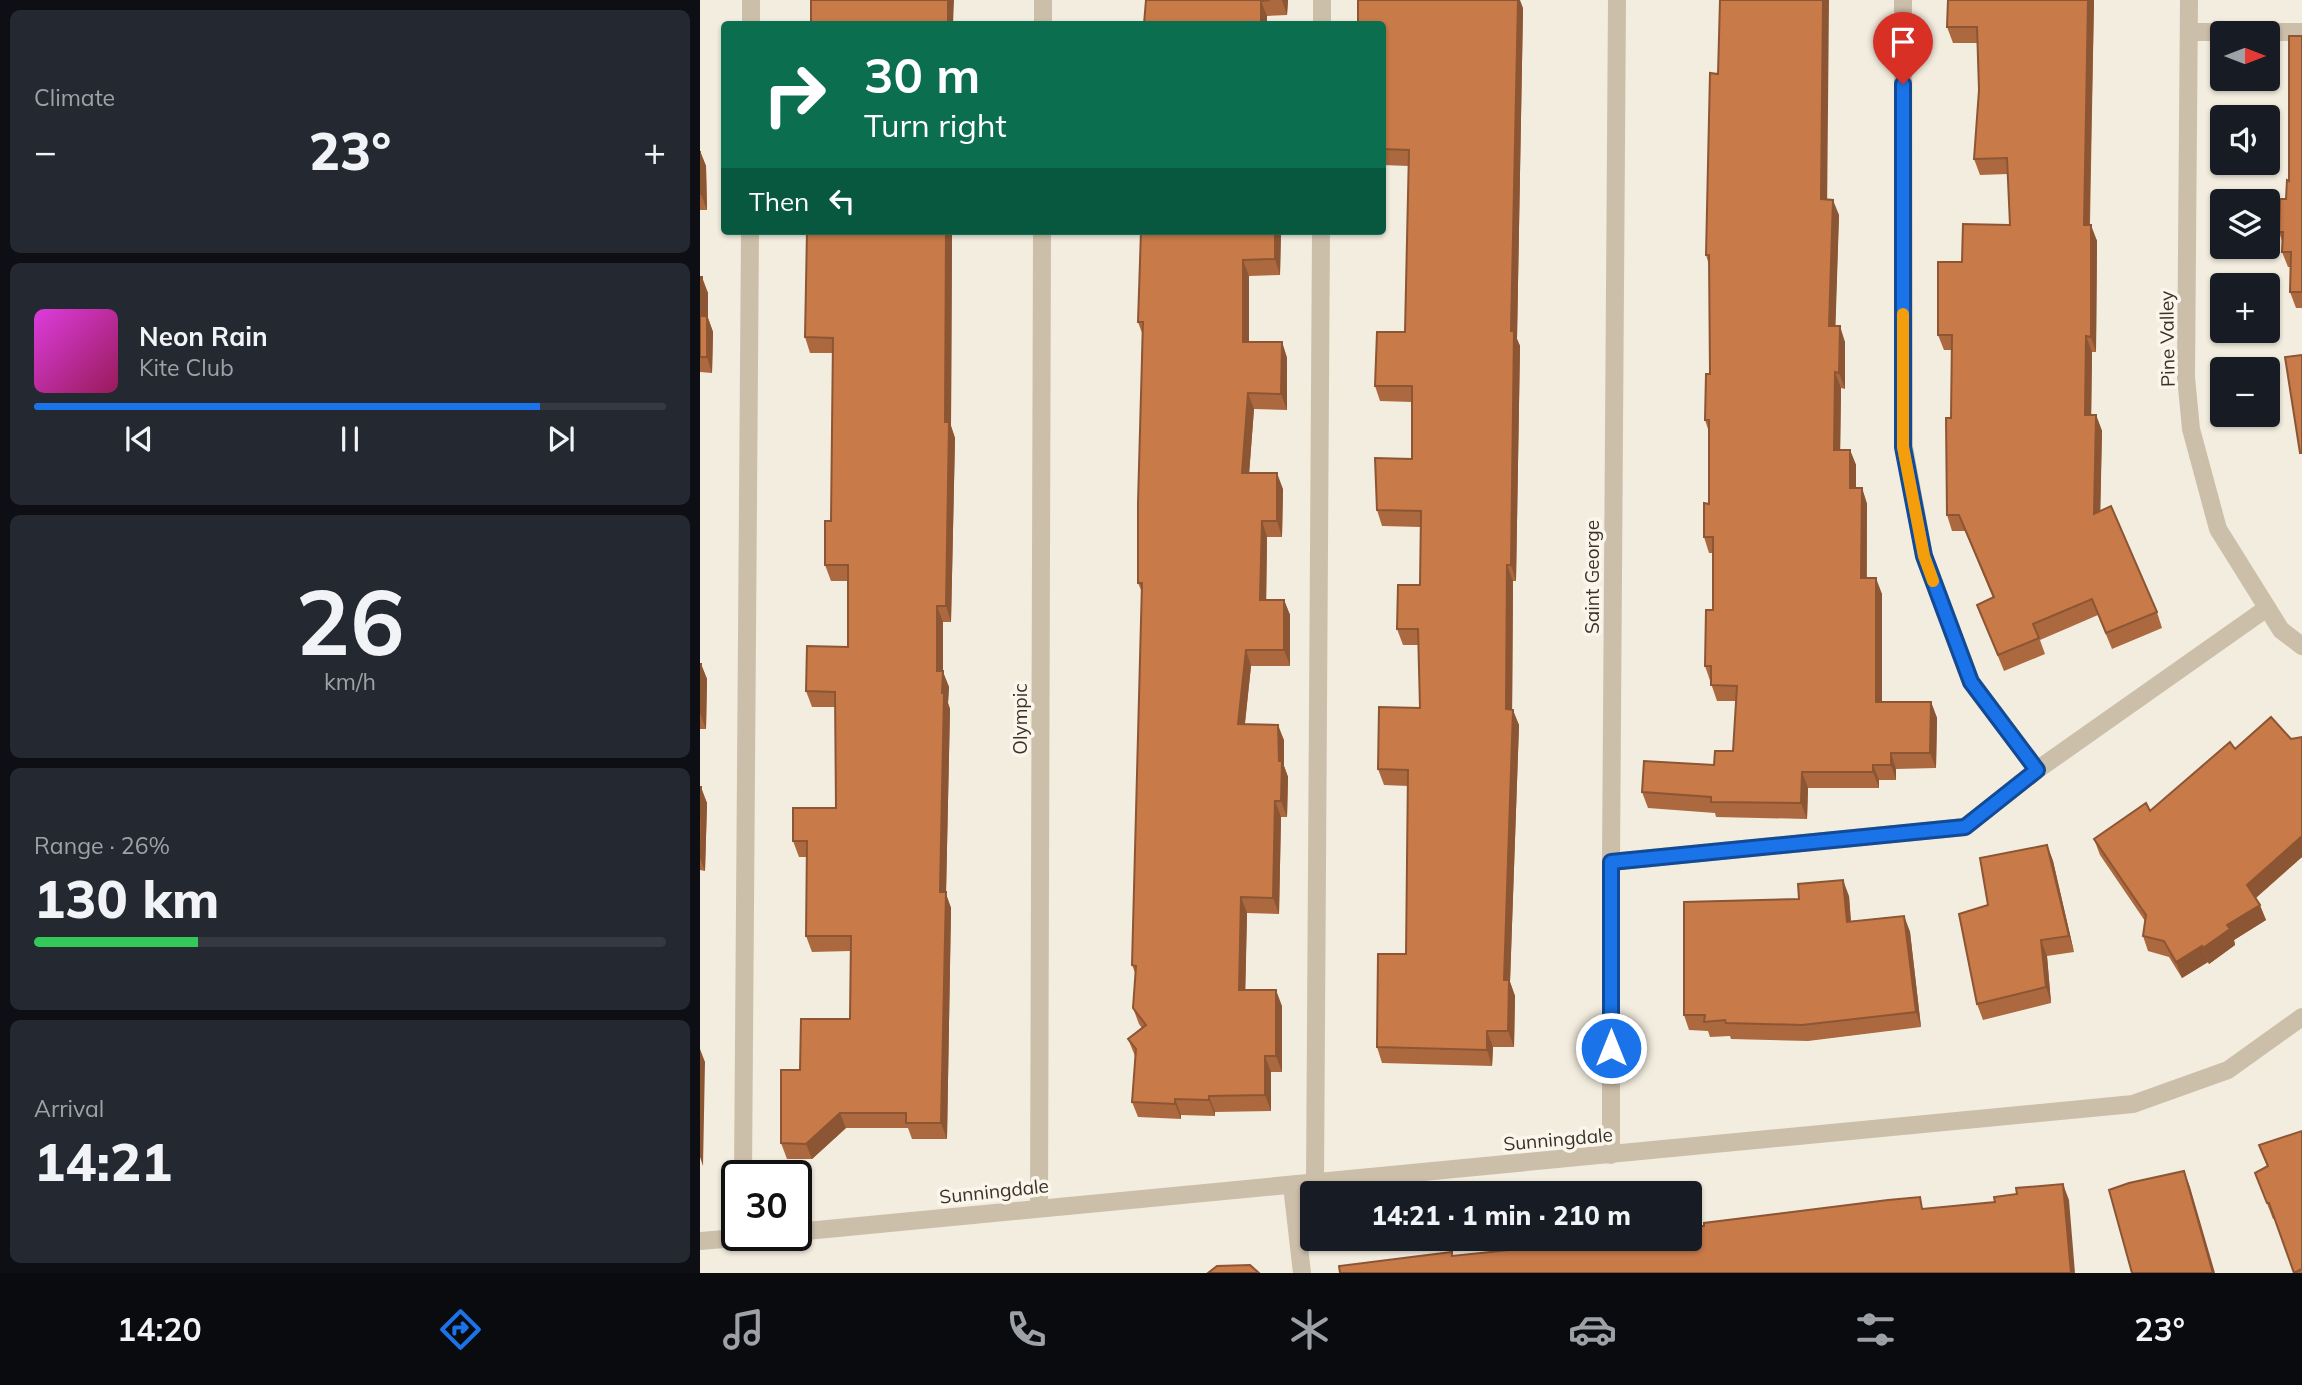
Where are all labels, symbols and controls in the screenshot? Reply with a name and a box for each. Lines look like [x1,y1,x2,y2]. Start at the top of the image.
pin [1873,12.0,1933,84]
north arrow [2210,21,2280,91]
map controls [2210,21,2280,427]
icon: arrive [1884,23,1922,61]
text: 30 m [864,44,980,105]
icon: right [749,49,840,140]
text: Climate [34,83,115,112]
text: Turn right [864,105,1007,145]
button: sound [2210,105,2280,175]
text: 23° [309,118,391,183]
text: − [34,127,57,175]
text: + [643,127,666,175]
icon: left [823,182,861,220]
text: Then [749,185,809,218]
button: layers [2210,189,2280,259]
button: + [2210,273,2280,343]
street label: Pine Valley [2154,291,2180,387]
text: Neon Rain [139,320,268,353]
text: Kite Club [139,353,234,382]
button: − [2210,357,2280,427]
icon: previous [120,420,158,458]
icon: pause [331,420,369,458]
icon: next [542,420,580,458]
street label: Saint George [1580,520,1604,634]
text: 26 [295,564,405,678]
text: km/h [324,667,376,696]
street label: Olympic [1008,683,1032,755]
text: Range · 26% [34,831,170,860]
text: 130 km [34,866,219,931]
position arrow [1574,1011,1648,1085]
text: Arrival [34,1094,104,1123]
street label: Sunningdale [1502,1122,1614,1156]
text: 14:21 [34,1129,172,1194]
speed limit sign: 30 [721,1160,812,1251]
street label: Sunningdale [938,1173,1050,1209]
text: 14:21 · 1 min · 210 m [1371,1199,1631,1232]
icon: directions [436,1305,485,1354]
icon: music [719,1305,768,1354]
icon: phone [1002,1305,1051,1354]
icon: climate [1285,1305,1334,1354]
icon: car [1568,1305,1617,1354]
icon: filters [1851,1305,1900,1354]
text: 14:20 [117,1309,202,1349]
text: 23° [2134,1309,2185,1349]

